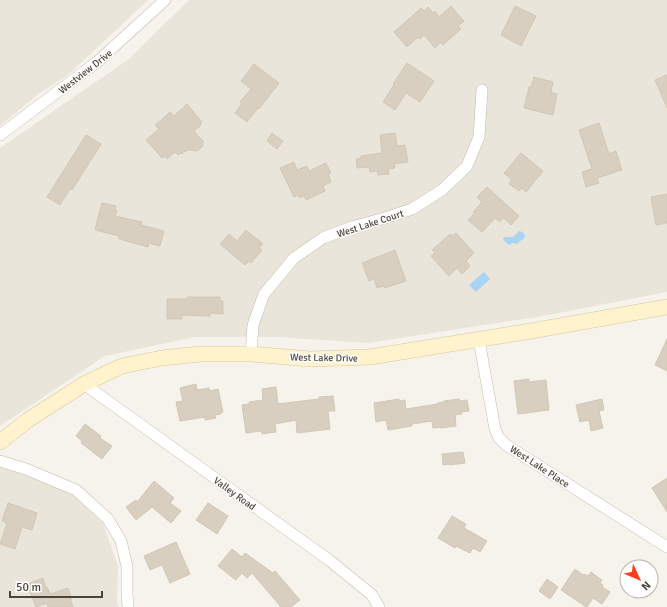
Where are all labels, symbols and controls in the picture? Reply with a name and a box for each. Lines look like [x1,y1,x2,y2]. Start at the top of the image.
street label: Westview Drive [56,47,115,96]
street label: West Lake Court [335,207,406,240]
street label: West Lake Drive [290,351,358,365]
street label: West Lake Place [507,443,572,491]
street label: Valley Road [211,474,258,513]
north arrow [619,559,659,599]
scale bar [10,573,102,599]
text: N [638,578,653,593]
text: 50 m [16,580,41,595]

